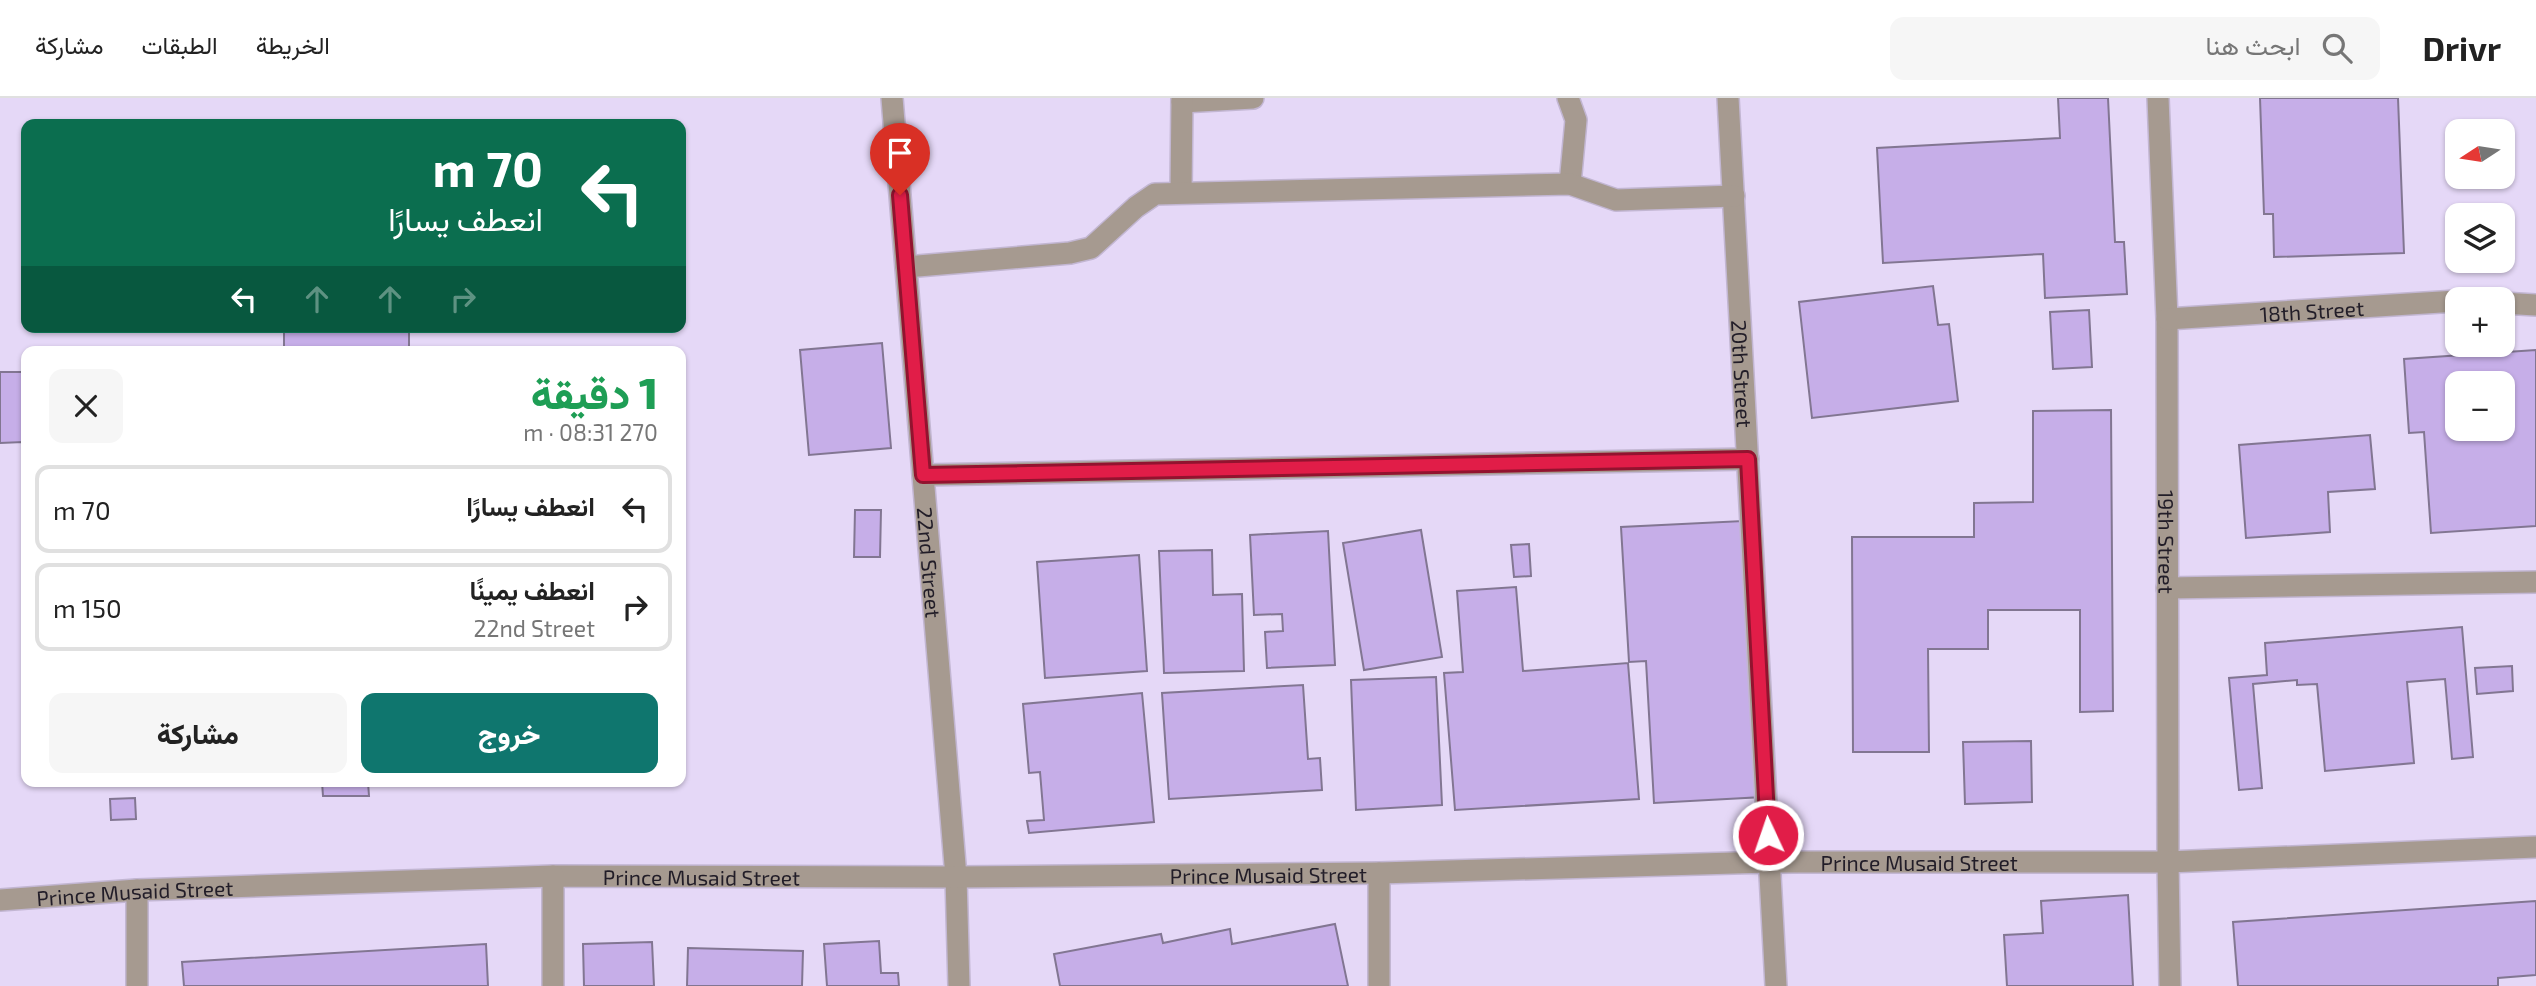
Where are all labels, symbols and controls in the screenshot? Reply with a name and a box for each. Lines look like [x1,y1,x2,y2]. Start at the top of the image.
search box [1890,17,2380,80]
text: Drivr [2422,28,2501,68]
text: ابحث هنا [2205,29,2300,60]
icon: search [2318,29,2356,67]
text: مشاركة [35,30,103,59]
text: الطبقات [141,30,218,59]
text: الخريطة [256,30,330,59]
north arrow [2445,119,2515,189]
map controls [2445,119,2515,441]
pin [870,123,930,195]
icon: arrive [881,134,919,172]
text: 70 m [432,138,543,197]
icon: left [567,147,658,238]
text: انعطف يسارًا [388,199,543,237]
button: layers [2445,203,2515,273]
icon: left [225,280,263,318]
icon: ahead [298,280,336,318]
icon: ahead [371,280,409,318]
icon: right [444,280,482,318]
button: + [2445,287,2515,357]
street label: 18th Street [2259,294,2365,326]
street label: 20th Street [1728,319,1758,428]
text: 1 دقيقة [531,367,658,417]
button: close [49,369,123,443]
button: − [2445,371,2515,441]
text: 270 m · 08:31 [523,418,658,446]
text: انعطف يسارًا [466,490,595,521]
icon: left [616,490,654,528]
street label: 19th Street [2155,490,2180,594]
text: 70 m [53,494,111,525]
street label: 22nd Street [913,506,947,619]
text: انعطف يمينًا [470,574,595,605]
icon: right [616,588,654,626]
text: 150 m [53,592,122,623]
text: 22nd Street [474,614,595,642]
button: مشاركة [49,693,347,773]
button: خروج [361,693,658,773]
position arrow [1731,798,1805,872]
street label: Prince Musaid Street [1821,850,2018,875]
street label: Prince Musaid Street [1170,861,1367,887]
street label: Prince Musaid Street [603,864,800,889]
street label: Prince Musaid Street [35,874,234,910]

